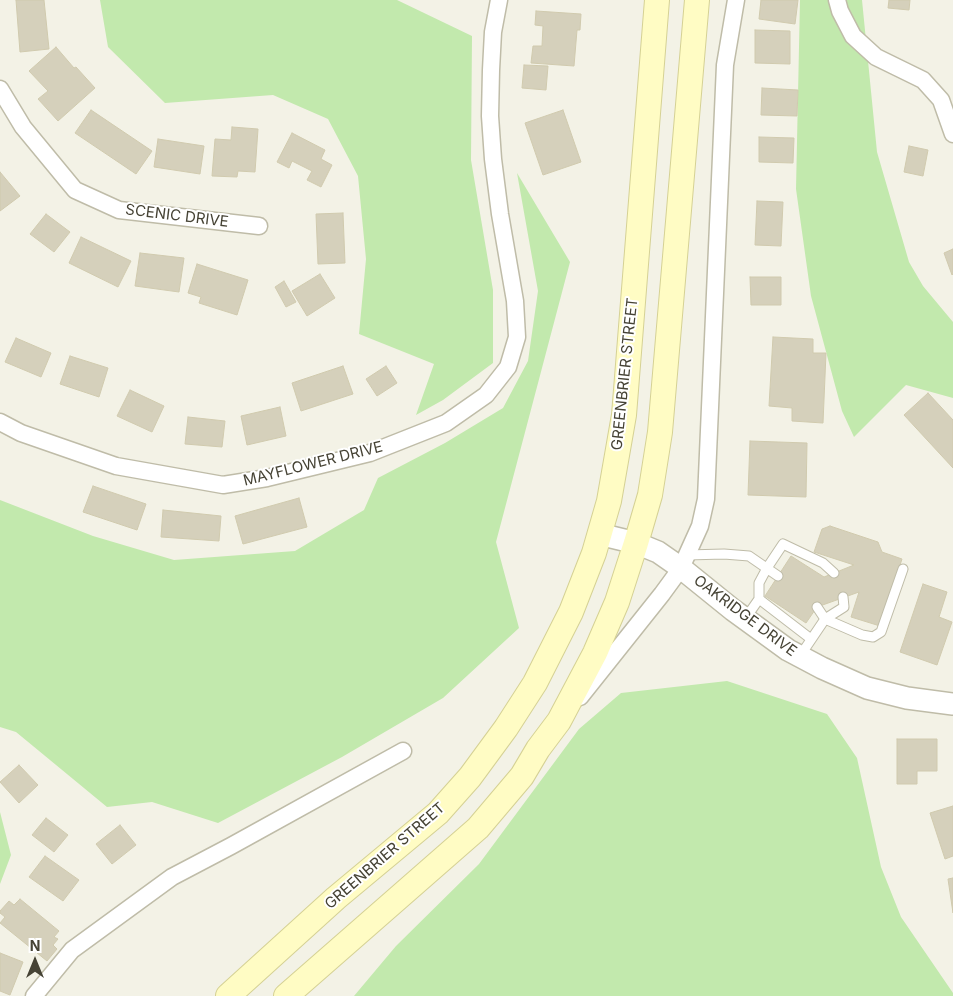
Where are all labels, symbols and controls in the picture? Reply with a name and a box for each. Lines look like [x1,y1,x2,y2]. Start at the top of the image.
street label: SCENIC DRIVE [124,201,230,231]
street label: GREENBRIER STREET [608,297,642,451]
street label: MAYFLOWER DRIVE [241,438,385,490]
street label: OAKRIDGE DRIVE [690,571,800,661]
street label: GREENBRIER STREET [321,799,449,913]
north arrow [10,936,60,986]
text: N [30,937,40,954]

